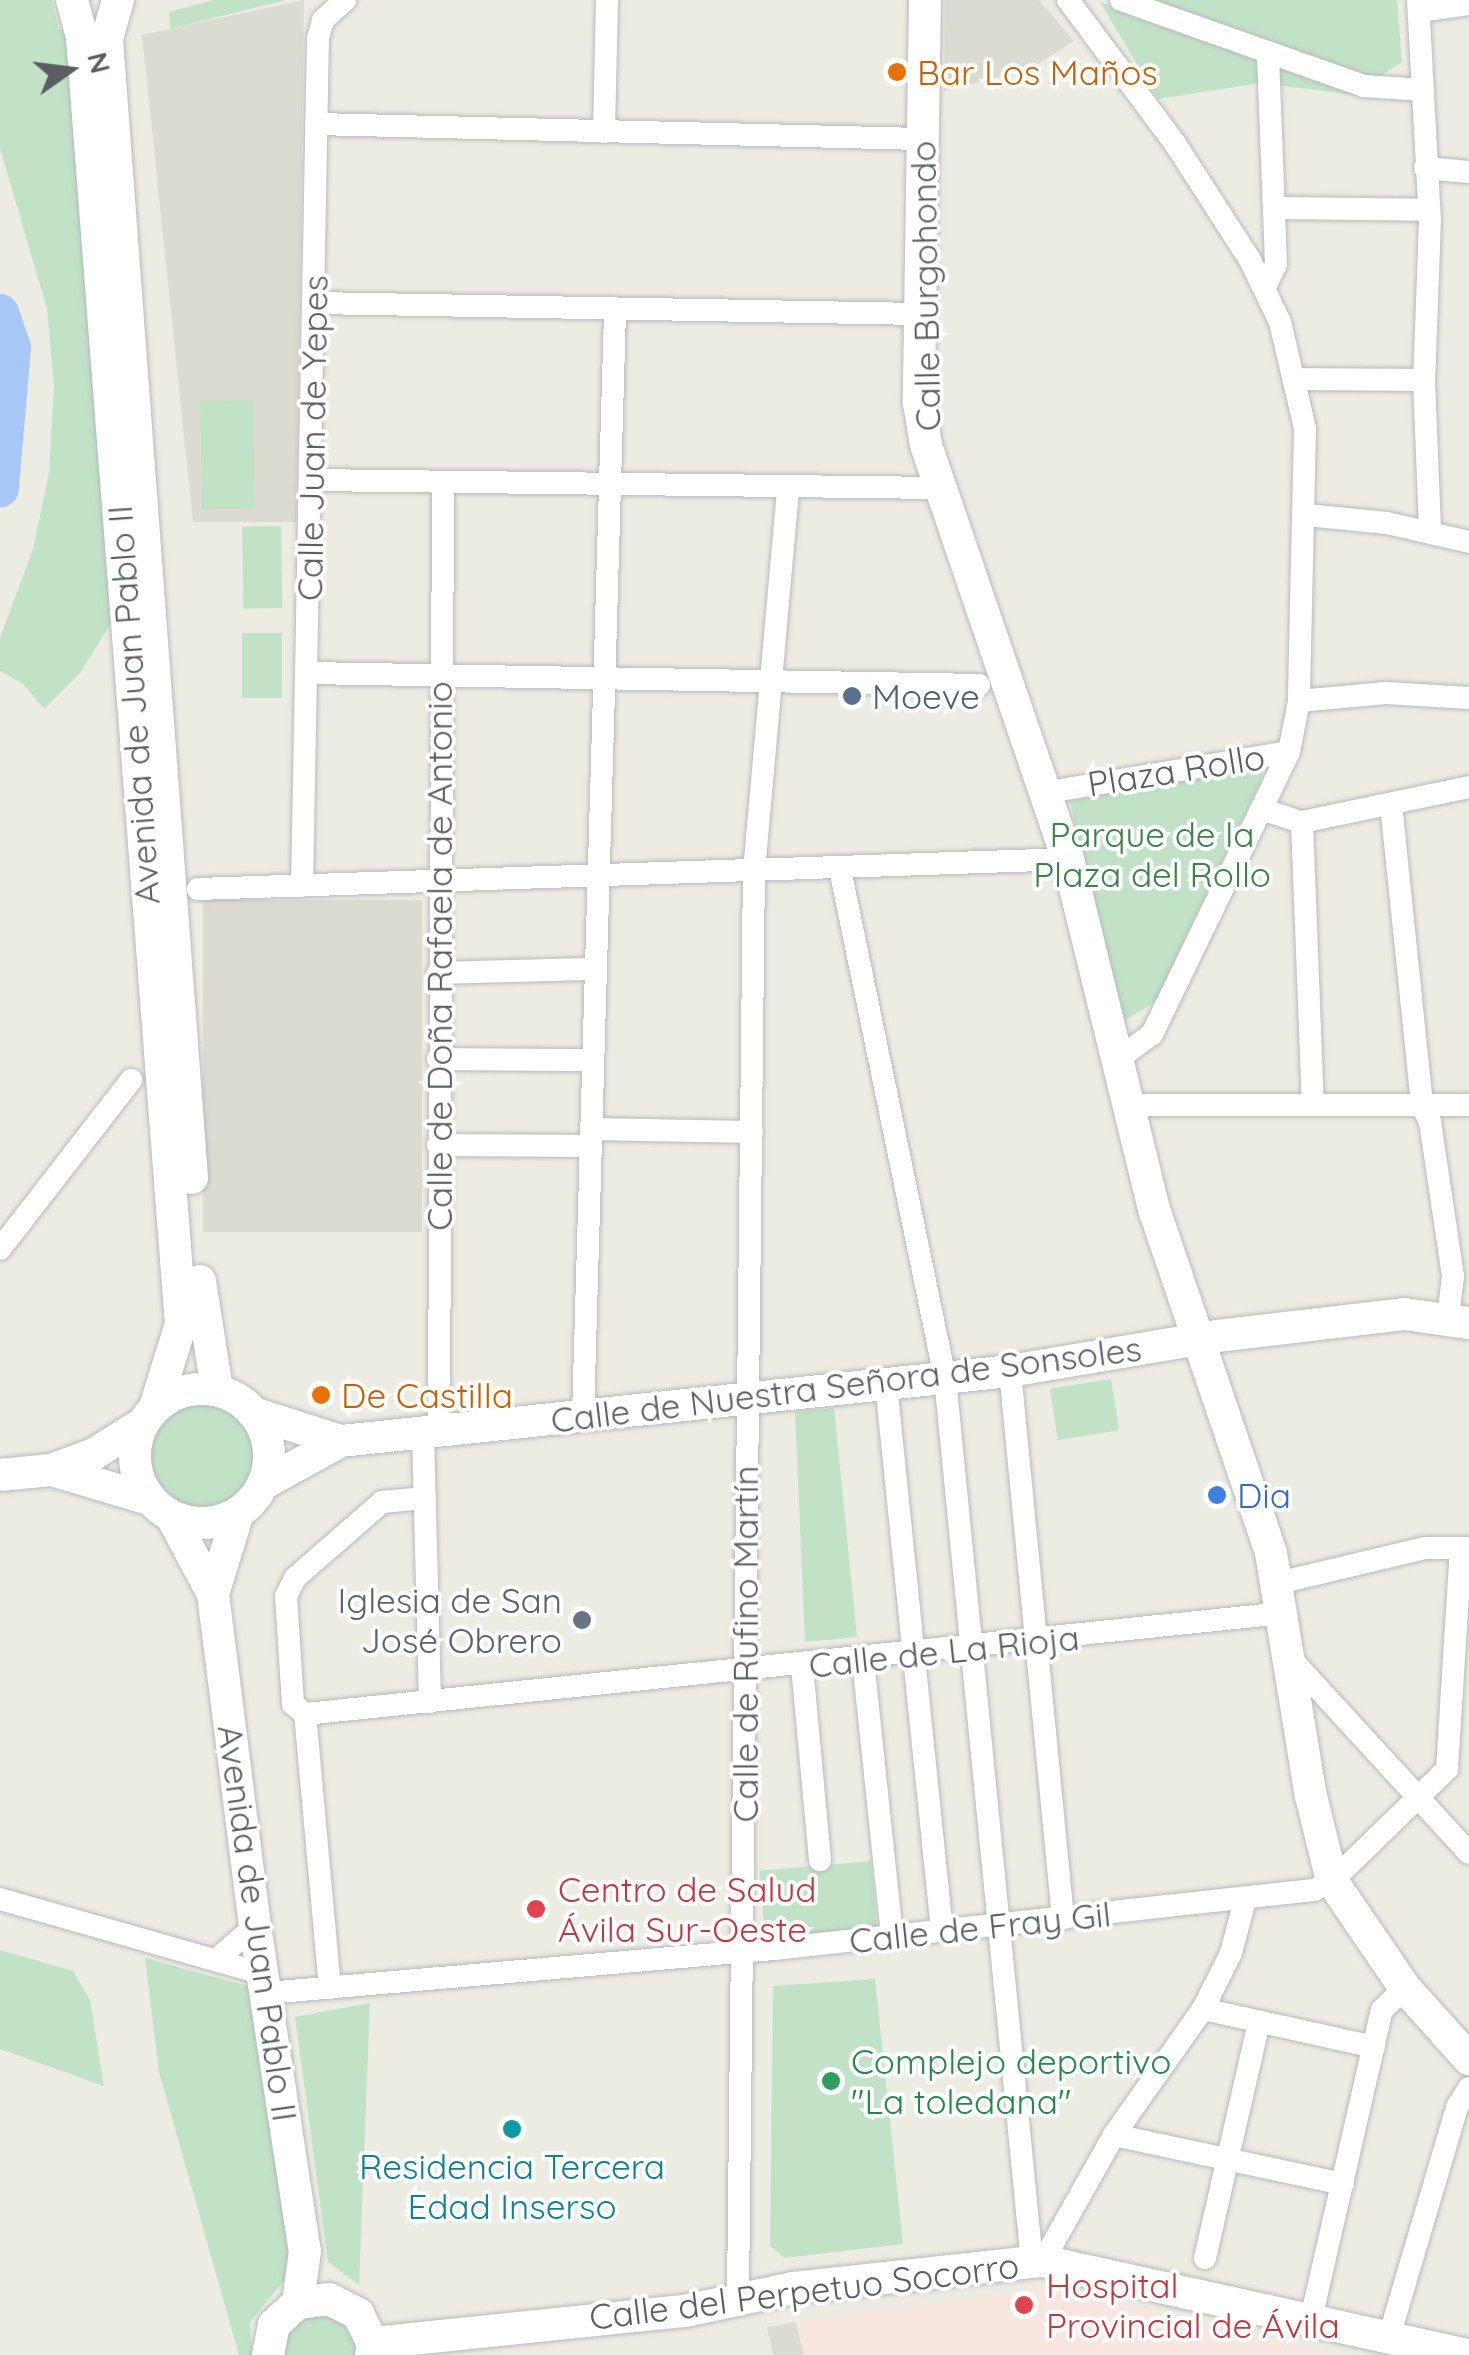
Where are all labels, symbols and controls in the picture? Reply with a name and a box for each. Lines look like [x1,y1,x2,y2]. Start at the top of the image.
north arrow [20,20,120,120]
text: N [80,48,119,77]
place label: Bar Los Maños [917,51,1158,93]
marker: Bar Los Maños [886,61,908,83]
street label: Calle Burgohondo [901,140,949,432]
street label: Calle Juan de Yepes [288,275,336,601]
street label: Avenida de Juan Pablo II [98,504,168,906]
place label: Moeve [872,675,980,717]
street label: Calle de Doña Rafaela de Antonio [418,681,460,1231]
marker: Moeve [841,685,863,707]
street label: Plaza Rollo [1084,735,1268,805]
park label: Parque de la Plaza del Rollo [1033,813,1271,895]
street label: Calle de Nuestra Señora de Sonsoles [548,1327,1144,1441]
place label: De Castilla [341,1374,513,1416]
marker: De Castilla [310,1384,332,1406]
street label: Calle de Rufino Martín [724,1466,766,1822]
place label: Dia [1237,1474,1291,1516]
marker: Dia [1206,1484,1228,1506]
place label: Iglesia de San José Obrero [338,1579,562,1661]
marker: Iglesia de San José Obrero [571,1609,593,1631]
street label: Calle de La Rioja [807,1616,1081,1686]
street label: Avenida de Juan Pablo II [209,1722,307,2124]
place label: Centro de Salud Ávila Sur-Oeste [558,1868,817,1950]
street label: Calle de Fray Gil [847,1892,1113,1962]
marker: Centro de Salud Ávila Sur-Oeste [523,1896,549,1922]
place label: Complejo deportivo "La toledana" [851,2040,1171,2122]
marker: Complejo deportivo "La toledana" [820,2070,842,2092]
marker: Residencia Tercera Edad Inserso [501,2118,523,2140]
place label: Residencia Tercera Edad Inserso [359,2145,665,2227]
street label: Calle del Perpetuo Socorro [587,2244,1021,2338]
place label: Hospital Provincial de Ávila [1046,2264,1340,2346]
marker: Hospital Provincial de Ávila [1011,2292,1037,2318]

